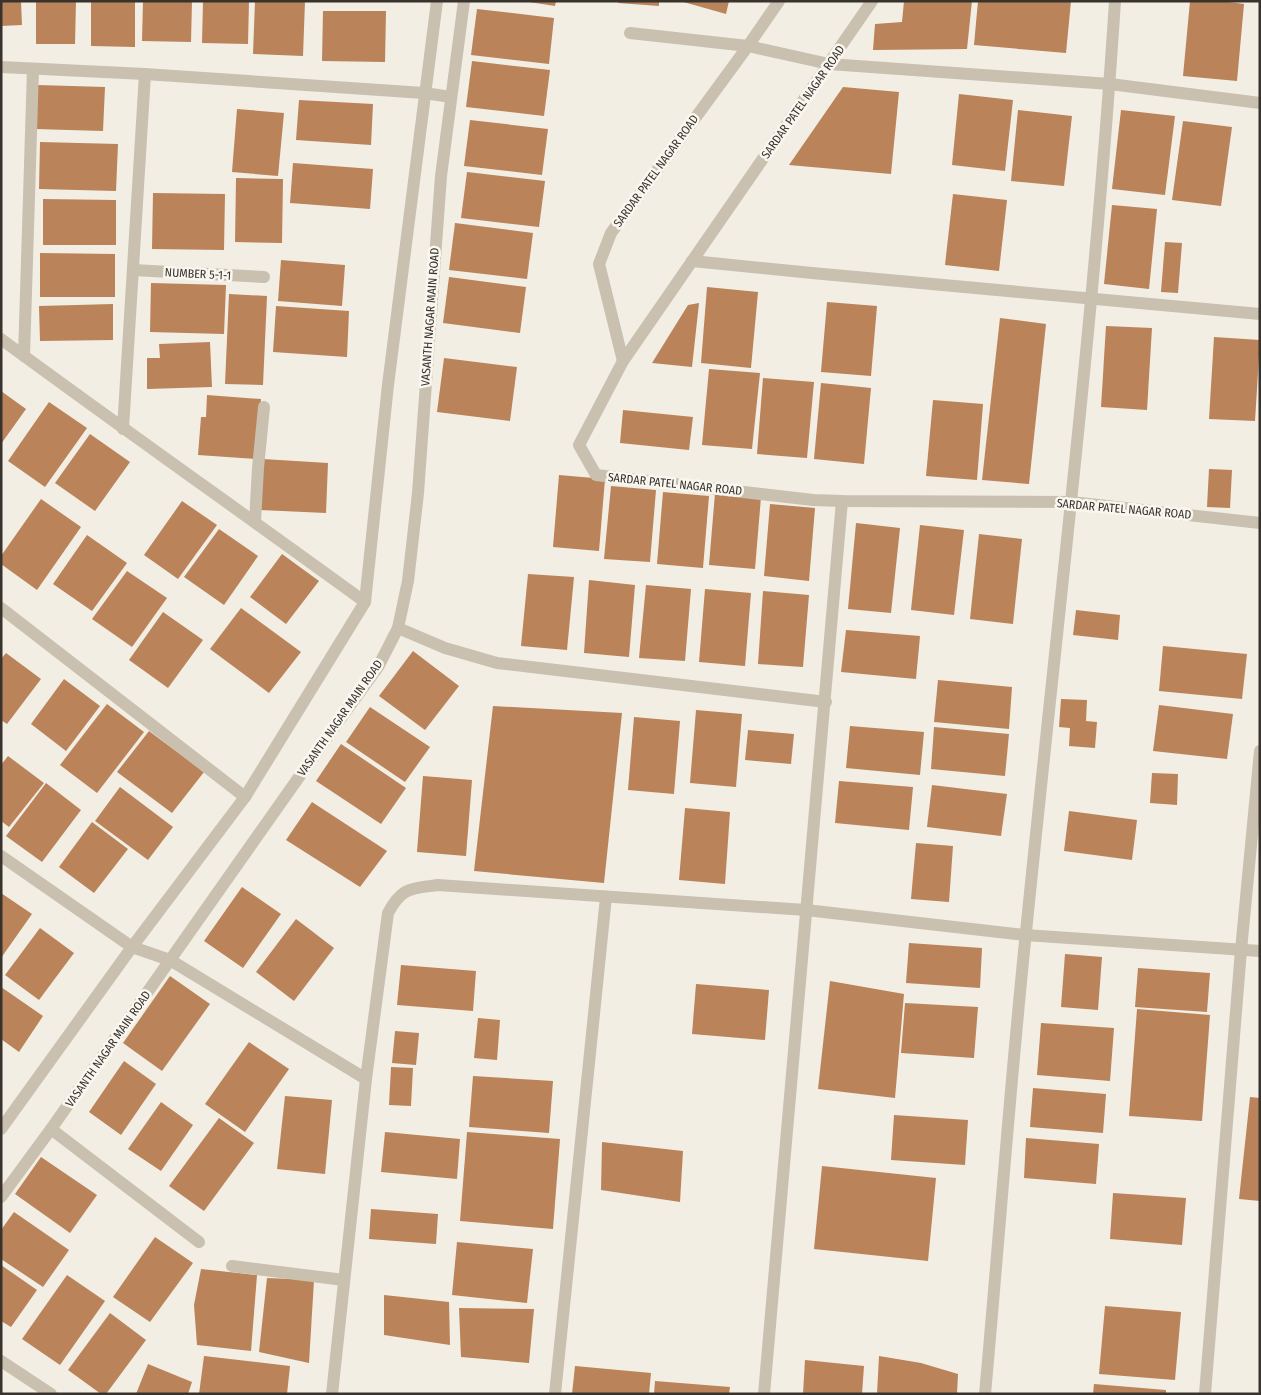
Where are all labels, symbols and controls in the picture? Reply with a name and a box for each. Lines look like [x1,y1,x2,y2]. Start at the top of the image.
street label: SARDAR PATEL NAGAR ROAD [759,43,847,161]
street label: SARDAR PATEL NAGAR ROAD [611,112,701,230]
street label: VASANTH NAGAR MAIN ROAD [418,247,442,387]
street label: NUMBER 5-1-1 [164,265,232,283]
street label: SARDAR PATEL NAGAR ROAD [607,470,743,498]
street label: SARDAR PATEL NAGAR ROAD [1056,496,1192,522]
street label: VASANTH NAGAR MAIN ROAD [295,657,386,779]
street label: VASANTH NAGAR MAIN ROAD [63,988,154,1110]

